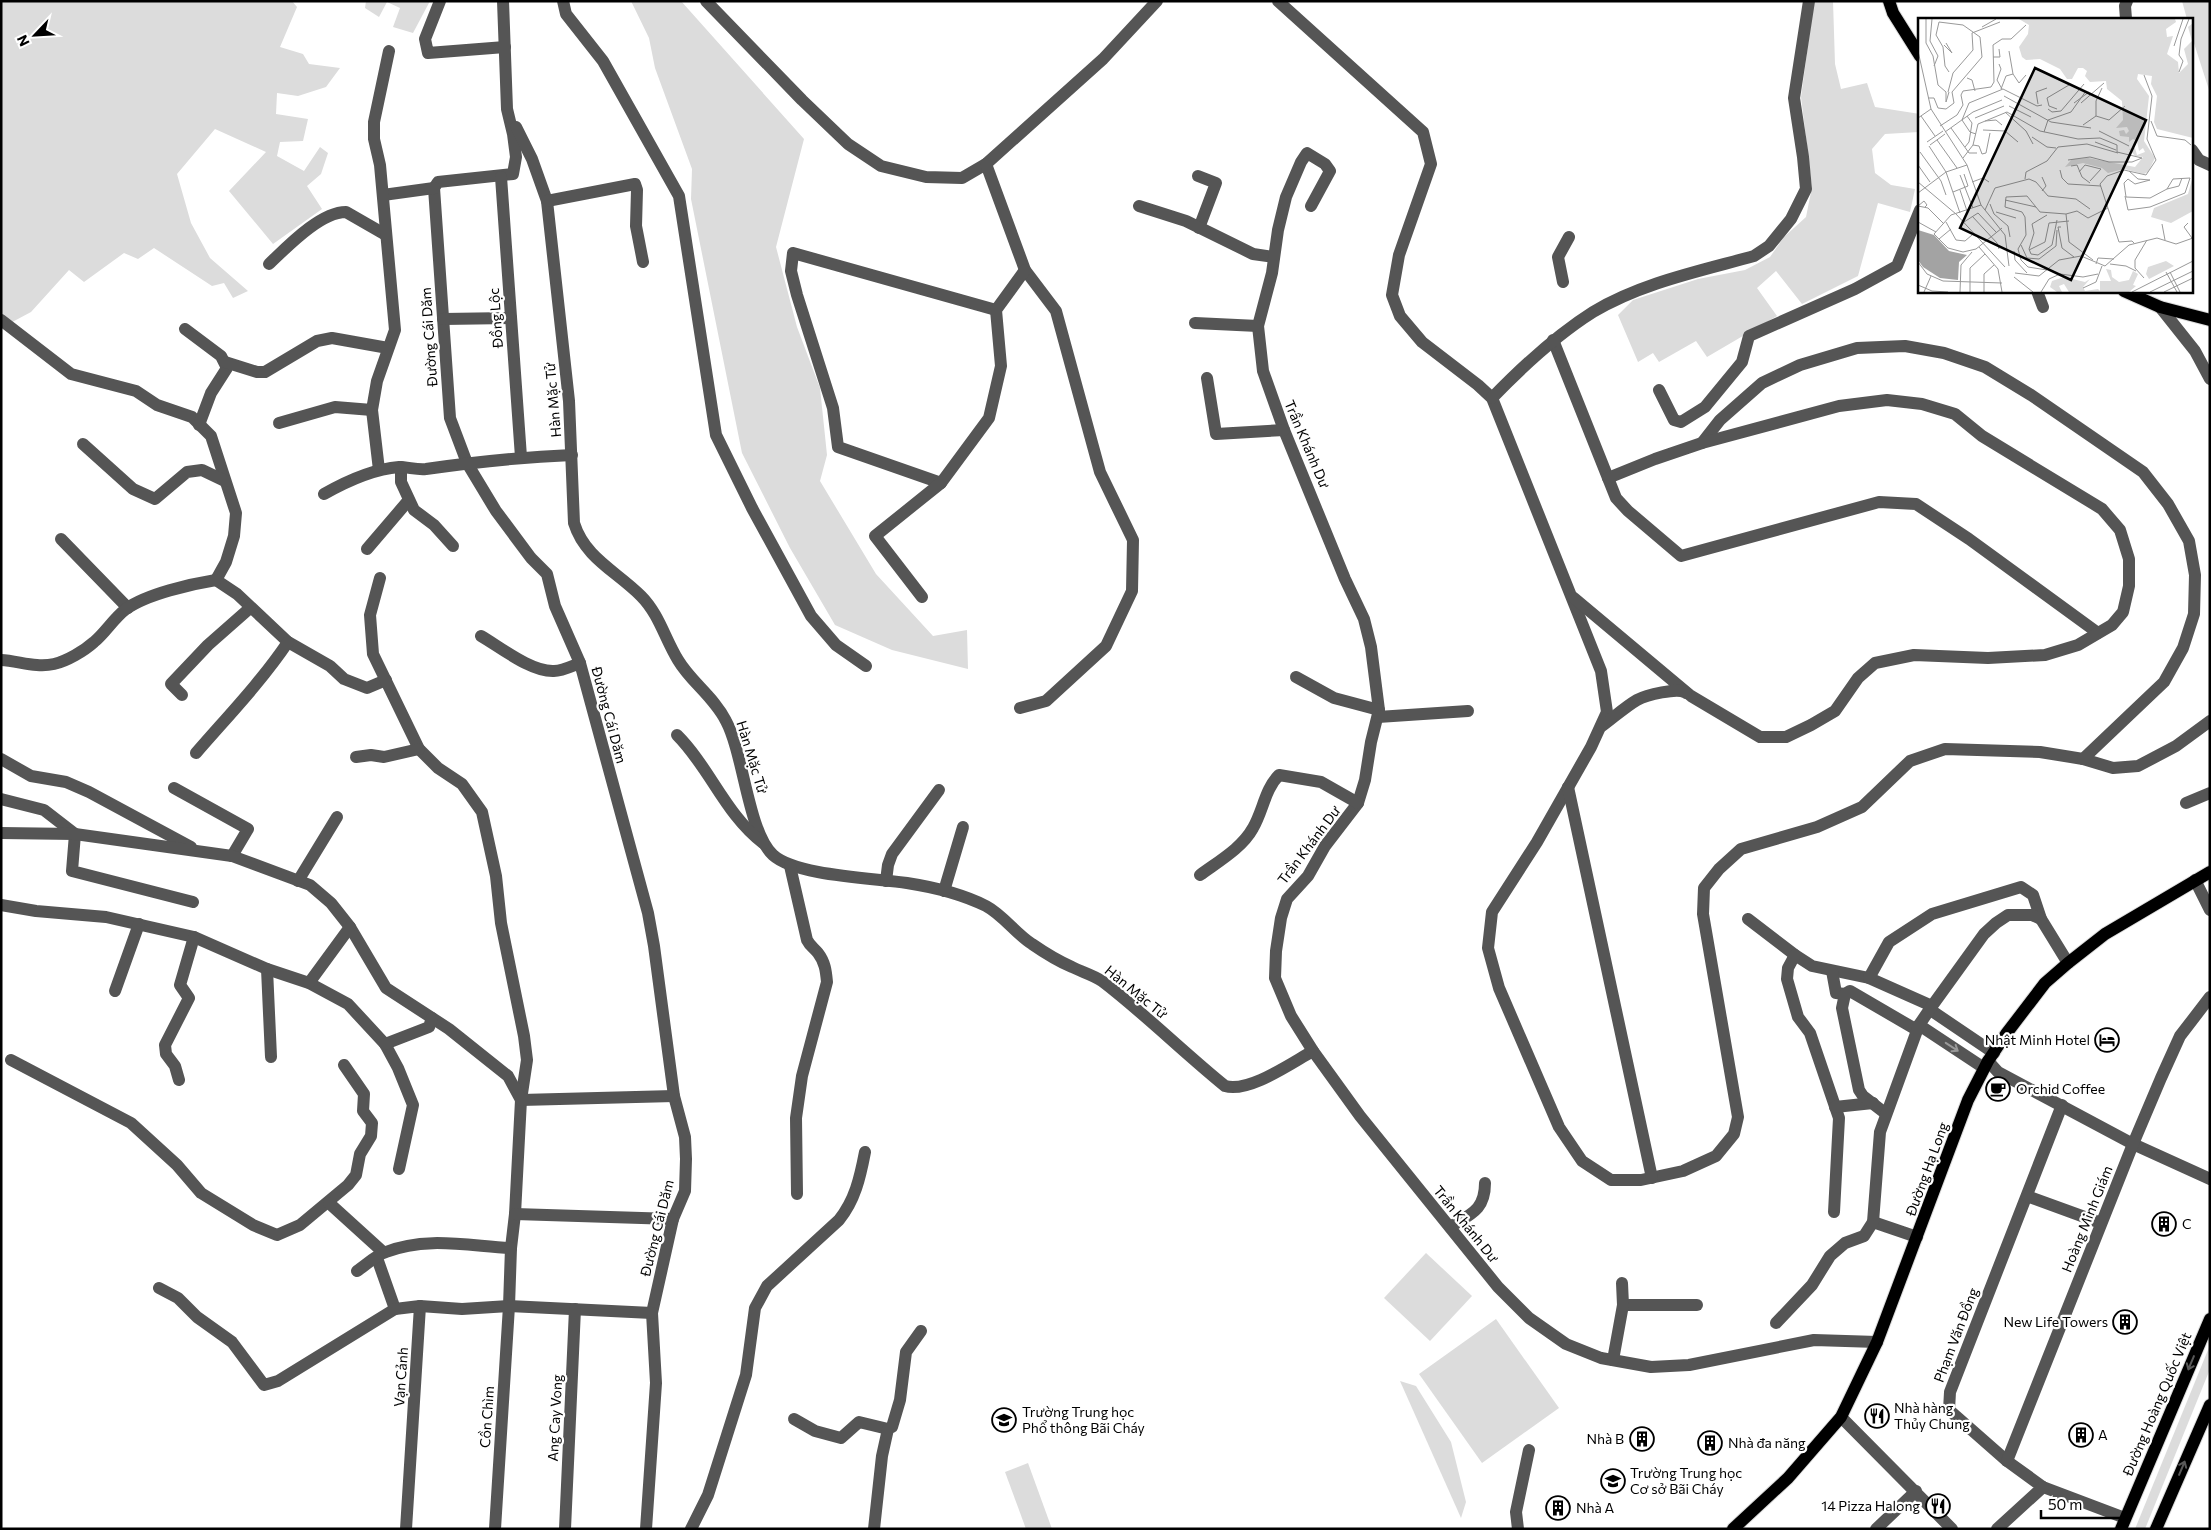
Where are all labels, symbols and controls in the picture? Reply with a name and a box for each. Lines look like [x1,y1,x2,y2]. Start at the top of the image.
north arrow [10,10,60,60]
inset map [1918,18,2194,292]
text: N [13,32,33,49]
street label: Đường Cái Dăm [417,287,441,388]
street label: Đồng Lộc [485,287,506,350]
street label: Hàn Mặc Tử [541,362,564,438]
street label: Trần Khánh Dư [1281,397,1334,490]
street label: Đường Cái Dăm [588,664,631,765]
street label: Hàn Mặc Tử [733,718,772,795]
street label: Trần Khánh Dư [1274,802,1344,887]
street label: Hàn Mặc Tử [1102,961,1171,1022]
hotel icon: Nhật Minh Hotel [2094,1027,2120,1053]
place label: Nhật Minh Hotel [1985,1031,2090,1048]
one-way arrow [1944,1042,1958,1052]
cafe icon: Orchid Coffee [1985,1076,2011,1102]
place label: Orchid Coffee [2016,1080,2105,1097]
street label: Đường Hạ Long [1901,1119,1952,1219]
street label: Hoàng Minh Giám [2057,1163,2116,1275]
street label: Đường Cái Dăm [636,1178,677,1279]
street label: Trần Khánh Dư [1430,1182,1503,1266]
building icon: C [2151,1211,2177,1237]
place label: C [2182,1215,2192,1232]
street label: Phạm Văn Đồng [1930,1285,1982,1385]
building icon: New Life Towers [2112,1309,2138,1335]
place label: New Life Towers [2003,1313,2108,1330]
street label: Đường Hoàng Quốc Việt [2118,1329,2195,1479]
street label: Vạn Cảnh [390,1347,411,1407]
one-way arrow [2185,1355,2195,1370]
street label: Ang Cay Vong [544,1374,565,1462]
street label: Cồn Chìm [476,1385,497,1449]
place label: Nhà hàng Thủy Chung [1894,1399,1970,1432]
place label: Trường Trung học Phổ thông Bãi Cháy [1022,1403,1145,1436]
restaurant icon: Nhà hàng Thủy Chung [1864,1403,1890,1429]
school or university icon: Trường Trung học Phổ thông Bãi Cháy [991,1407,1017,1433]
building icon: A [2068,1422,2094,1448]
building icon: Nhà B [1629,1426,1655,1452]
place label: A [2098,1426,2108,1443]
place label: Nhà B [1586,1430,1624,1447]
building icon: Nhà đa năng [1697,1430,1723,1456]
place label: Nhà đa năng [1728,1434,1806,1451]
one-way arrow [2178,1461,2188,1476]
place label: Trường Trung học Cơ sở Bãi Cháy [1630,1464,1742,1497]
school or university icon: Trường Trung học Cơ sở Bãi Cháy [1600,1468,1626,1494]
scale bar [2041,1488,2127,1520]
restaurant icon: 14 Pizza Halong [1925,1493,1951,1519]
building icon: Nhà A [1545,1495,1571,1521]
text: 50 m [2048,1495,2082,1513]
place label: 14 Pizza Halong [1821,1497,1920,1514]
place label: Nhà A [1576,1499,1615,1516]

